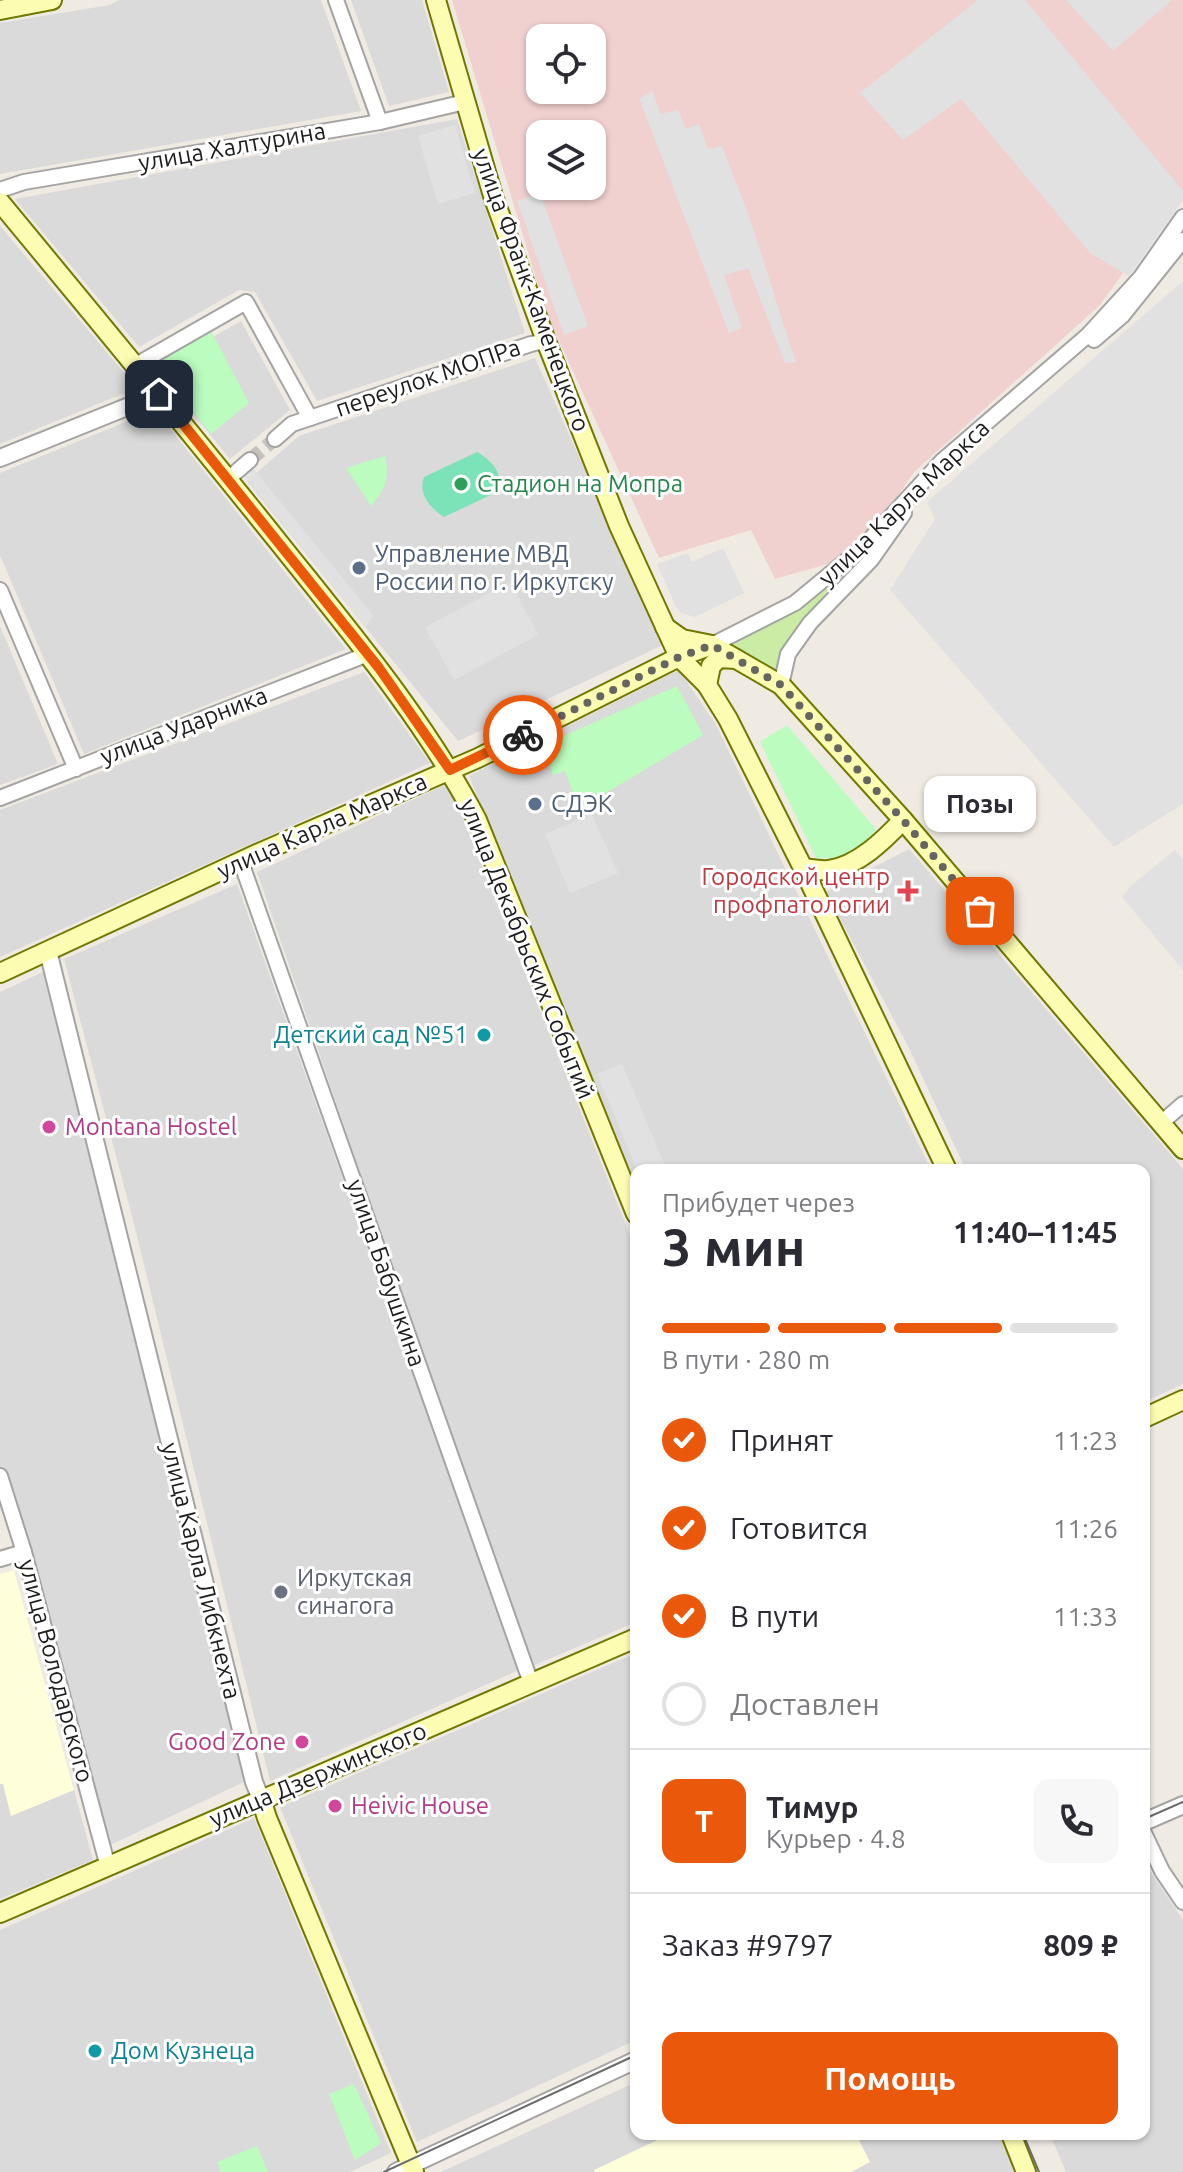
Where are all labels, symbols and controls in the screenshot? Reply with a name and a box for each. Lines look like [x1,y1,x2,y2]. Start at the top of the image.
map controls [526,24,606,200]
button: locate [526,24,606,104]
street label: улица Халтурина [136,117,328,176]
button: layers [526,120,606,200]
street label: улица Франк-Каменецкого [468,144,595,435]
street label: переулок МОПРа [332,333,524,422]
pin [125,360,193,428]
icon: home [137,372,181,416]
street label: улица Карла Маркса [813,414,995,591]
place label: Стадион на Мопра [477,470,683,497]
marker: Стадион на Мопра [452,475,470,493]
place label: Управление МВД России по г. Иркутску [375,540,614,595]
marker: Управление МВД России по г. Иркутску [350,559,368,577]
street label: улица Ударника [96,681,271,770]
courier [483,695,563,775]
icon: bike [501,713,545,757]
street label: улица Карла Маркса [213,767,431,884]
callout: Позы [924,775,1036,831]
text: Позы [946,789,1014,818]
place label: СДЭК [551,790,613,817]
street label: улица Декабрьских Событий [455,795,600,1103]
marker: СДЭК [526,795,544,813]
place label: Городской центр профпатологии [702,863,890,918]
pin [946,877,1014,945]
marker: Городской центр профпатологии [897,880,919,902]
icon: bag [958,889,1002,933]
place label: Детский сад №51 [273,1021,468,1048]
marker: Детский сад №51 [475,1026,493,1044]
place label: Montana Hostel [65,1113,237,1140]
marker: Montana Hostel [40,1118,58,1136]
street label: улица Бабушкина [342,1176,431,1370]
text: Прибудет через [662,1188,855,1217]
text: 11:40–11:45 [953,1215,1118,1249]
text: 3 мин [662,1218,805,1276]
text: В пути · 280 m [662,1345,830,1374]
icon: check [662,1418,706,1462]
text: Принят [730,1423,833,1457]
text: 11:23 [1053,1426,1118,1455]
street label: улица Карла Либкнехта [156,1440,246,1702]
icon: check [662,1506,706,1550]
text: Готовится [730,1511,868,1545]
text: 11:26 [1053,1514,1118,1543]
street label: улица Володарского [14,1556,99,1785]
place label: Иркутская синагога [297,1564,412,1619]
marker: Иркутская синагога [272,1583,290,1601]
icon: check [662,1594,706,1638]
text: В пути [730,1599,819,1633]
text: 11:33 [1053,1602,1118,1631]
text: Доставлен [730,1687,880,1721]
street label: улица Дзержинского [205,1717,430,1833]
place label: Good Zone [168,1728,286,1755]
marker: Good Zone [293,1733,311,1751]
button: phone [1034,1779,1118,1863]
text: Тимур [766,1790,858,1824]
place label: Heivic House [351,1792,489,1819]
marker: Heivic House [326,1797,344,1815]
text: Т [695,1804,713,1838]
text: Курьер · 4.8 [766,1824,906,1853]
text: Заказ #9797 [662,1928,834,1962]
text: 809 ₽ [1043,1928,1118,1962]
button: Помощь [662,2032,1118,2124]
place label: Дом Кузнеца [111,2037,255,2064]
marker: Дом Кузнеца [86,2042,104,2060]

